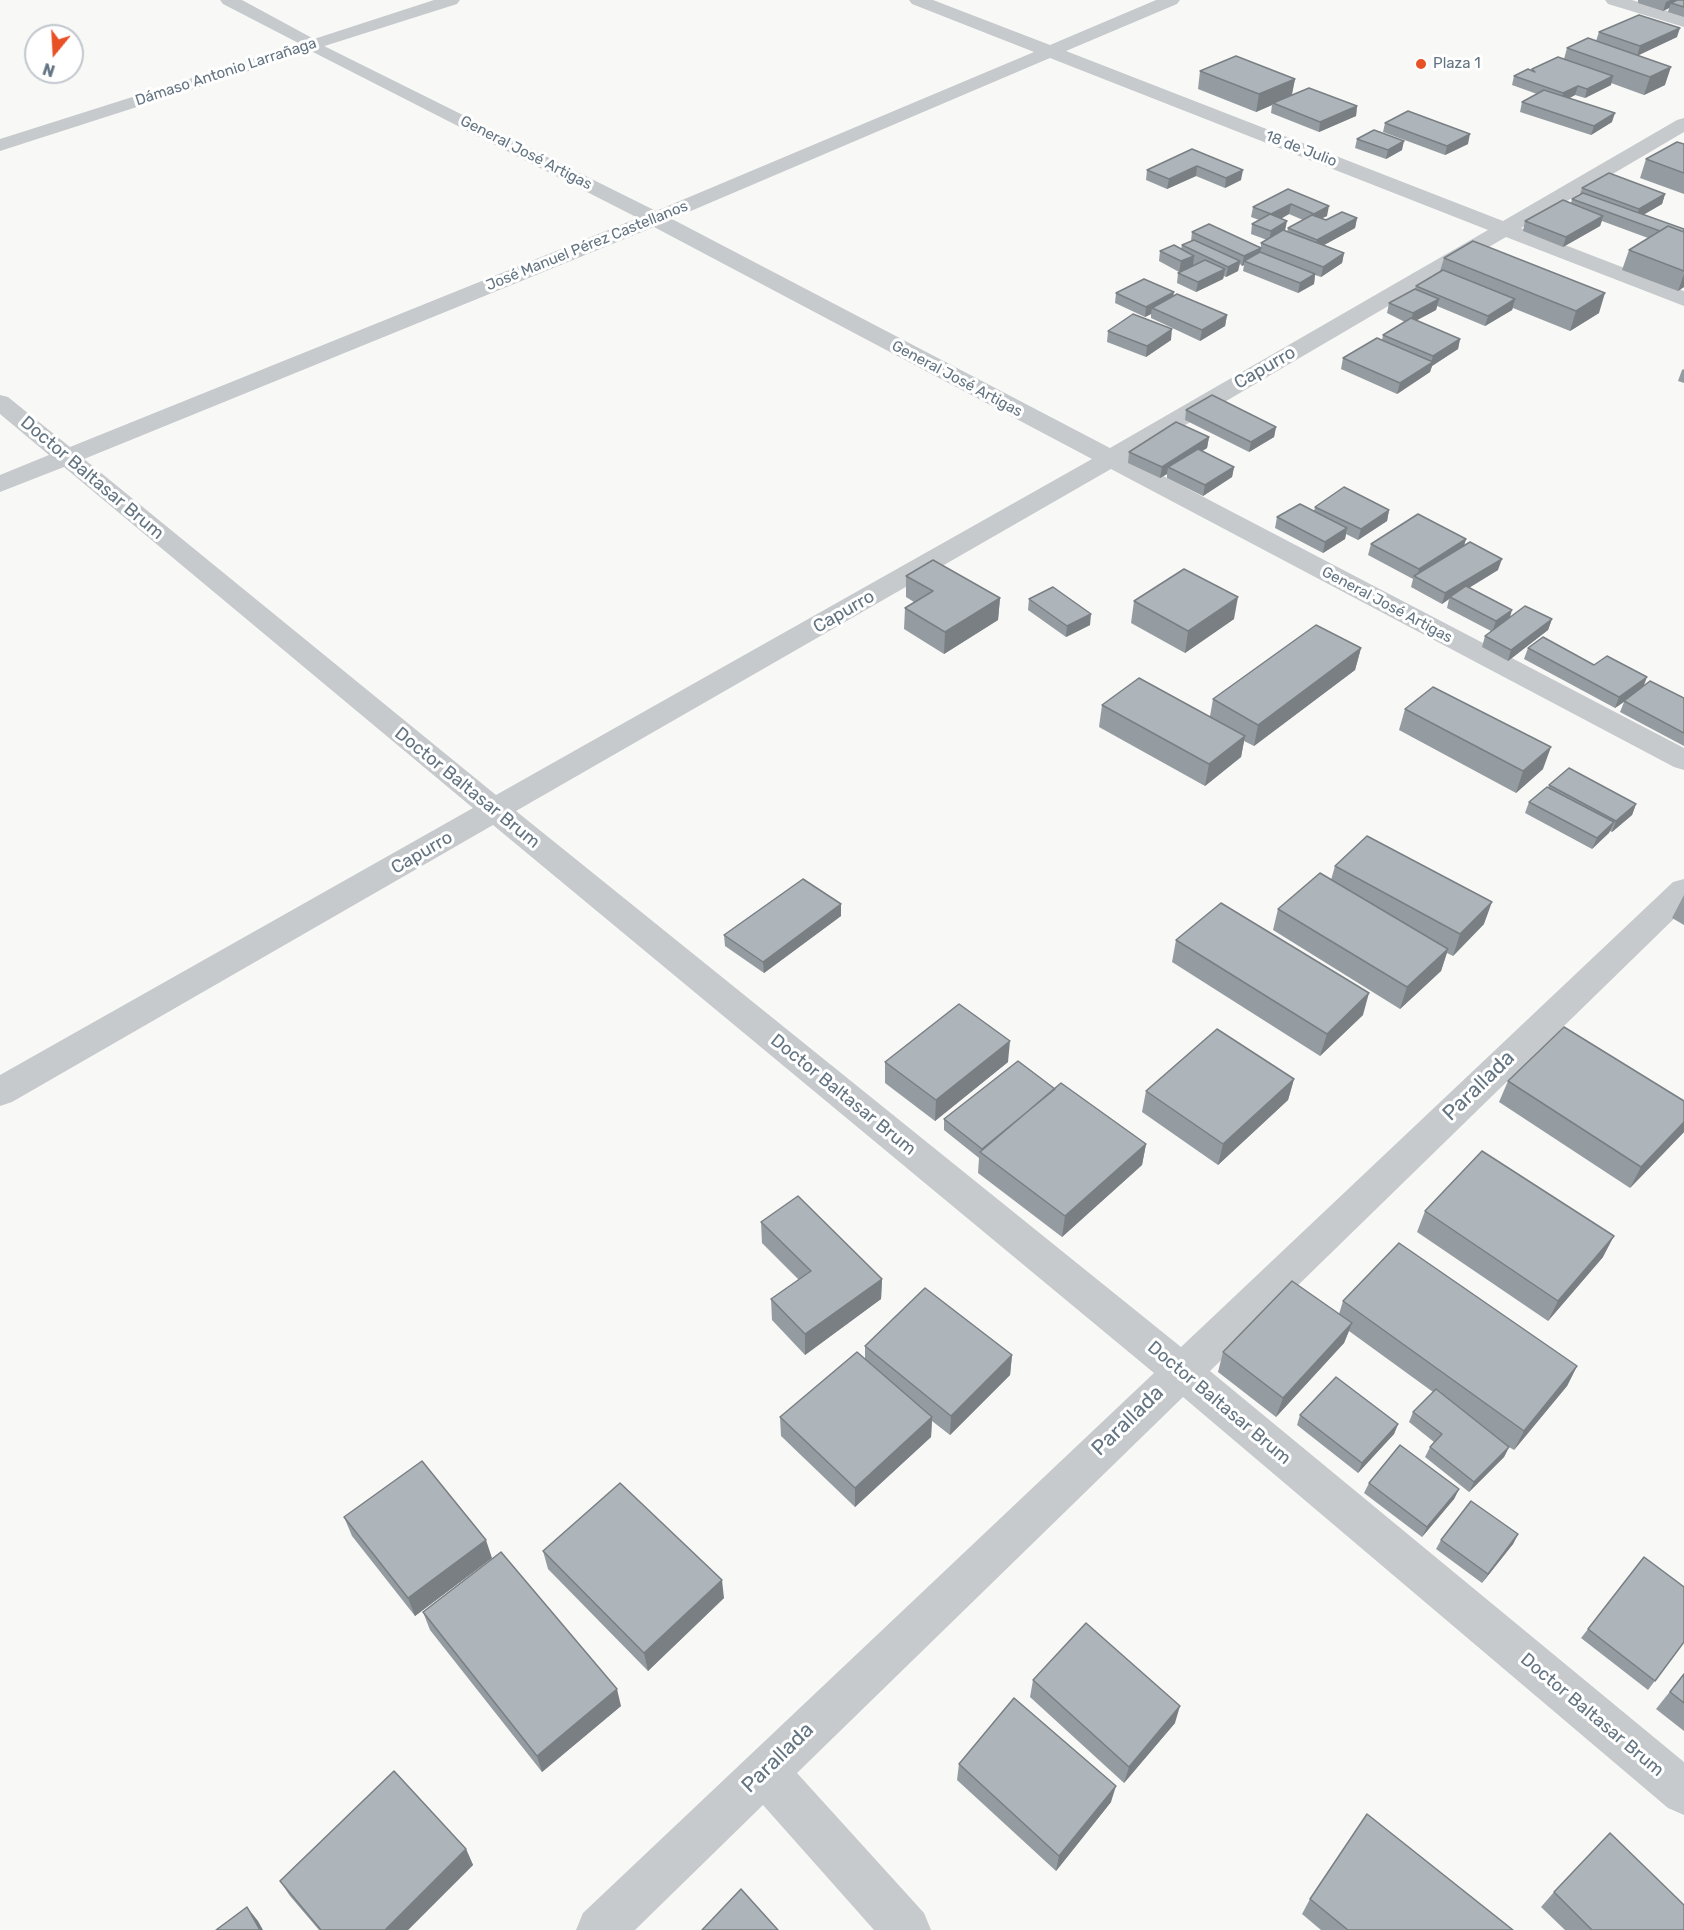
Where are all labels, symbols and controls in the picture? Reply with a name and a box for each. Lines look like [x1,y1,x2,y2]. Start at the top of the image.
north arrow [24,24,84,84]
street label: Dámaso Antonio Larrañaga [133,34,319,110]
place label: Plaza 1 [1433,55,1481,73]
marker: Plaza 1 [1414,57,1428,71]
text: N [40,59,57,81]
street label: General José Artigas [457,112,595,194]
street label: 18 de Julio [1263,127,1339,171]
street label: José Manuel Pérez Castellanos [483,197,691,295]
street label: General José Artigas [889,337,1025,421]
street label: Capurro [1230,342,1300,394]
street label: Doctor Baltasar Brum [16,412,168,544]
street label: General José Artigas [1319,563,1455,647]
street label: Capurro [809,586,879,638]
street label: Doctor Baltasar Brum [390,723,544,853]
street label: Capurro [387,827,457,879]
street label: Doctor Baltasar Brum [766,1030,920,1160]
street label: Parallada [1438,1046,1520,1126]
street label: Doctor Baltasar Brum [1143,1337,1295,1469]
street label: Parallada [1087,1381,1169,1461]
street label: Doctor Baltasar Brum [1516,1649,1668,1781]
street label: Parallada [737,1718,819,1798]

